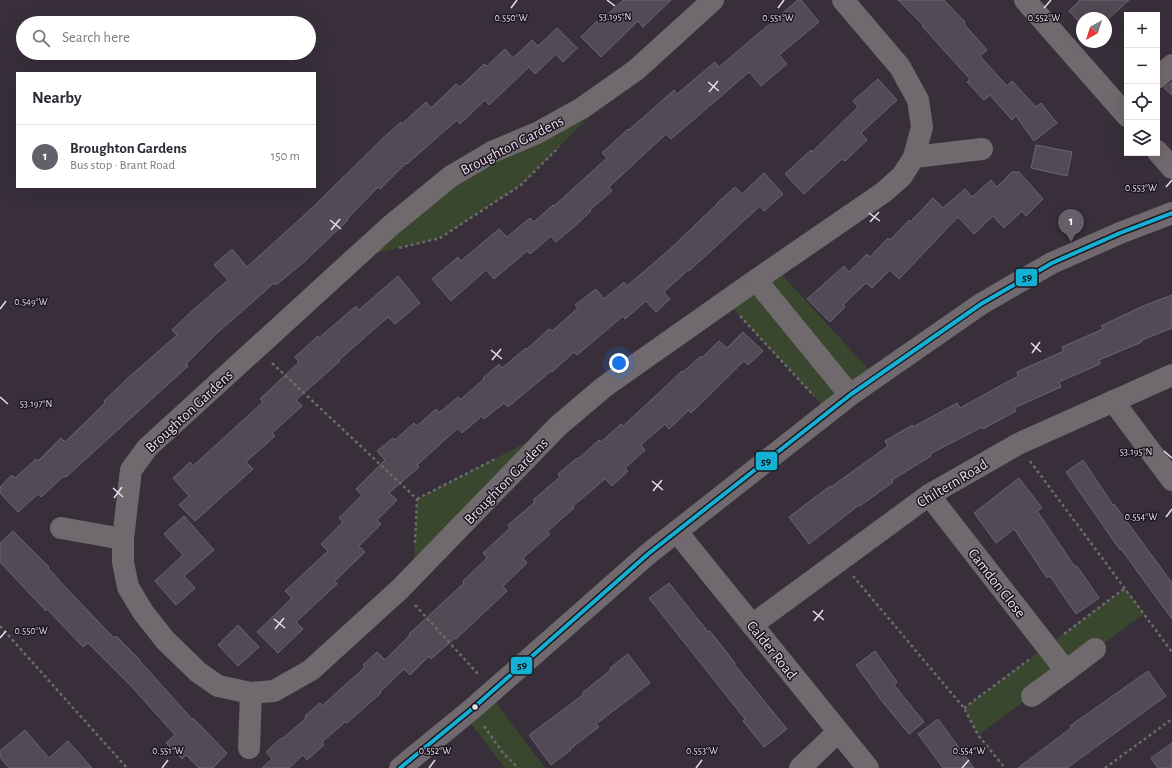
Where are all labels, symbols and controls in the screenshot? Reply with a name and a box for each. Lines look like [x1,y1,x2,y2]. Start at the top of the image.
text: 53.195°N [599,12,631,22]
north arrow [1076,12,1112,48]
map controls [1124,12,1160,156]
button: + [1124,12,1160,48]
text: 0.550°W [494,13,528,23]
text: 0.551°W [762,13,794,23]
text: 0.552°W [1028,13,1060,23]
search box [16,16,316,60]
icon: search [30,27,52,49]
text: Search here [62,30,130,45]
button: − [1124,48,1160,84]
button: locate [1124,84,1160,120]
text: Nearby [32,89,82,106]
street label: Broughton Gardens [458,113,566,178]
button: layers [1124,120,1160,156]
text: Broughton Gardens [70,141,187,156]
text: 1 [43,150,47,163]
text: 150 m [271,150,300,163]
text: Bus stop · Brant Road [70,159,175,172]
text: 0.553°W [1125,183,1157,193]
pin: 1 [1058,209,1084,242]
line badge: 59 [1015,268,1038,287]
text: 59 [1022,272,1032,283]
text: 0.549°W [14,297,48,307]
your location [609,353,629,373]
street label: Broughton Gardens [143,367,236,455]
text: 53.197°N [20,399,52,409]
street label: Broughton Gardens [462,435,551,527]
text: 53.195°N [1120,447,1152,457]
line badge: 59 [755,451,778,471]
text: 59 [761,456,771,467]
street label: Chiltern Road [914,456,990,510]
text: 0.554°W [1125,512,1157,522]
street label: Camdon Close [965,546,1028,621]
street label: Calder Road [744,618,800,683]
text: 0.550°W [14,626,48,636]
line badge: 59 [510,656,533,675]
text: 59 [517,660,527,671]
unlabelled marker [470,702,480,712]
text: 0.551°W [152,746,184,756]
text: 0.552°W [419,746,451,756]
text: 0.553°W [686,746,718,756]
text: 0.554°W [953,746,985,756]

